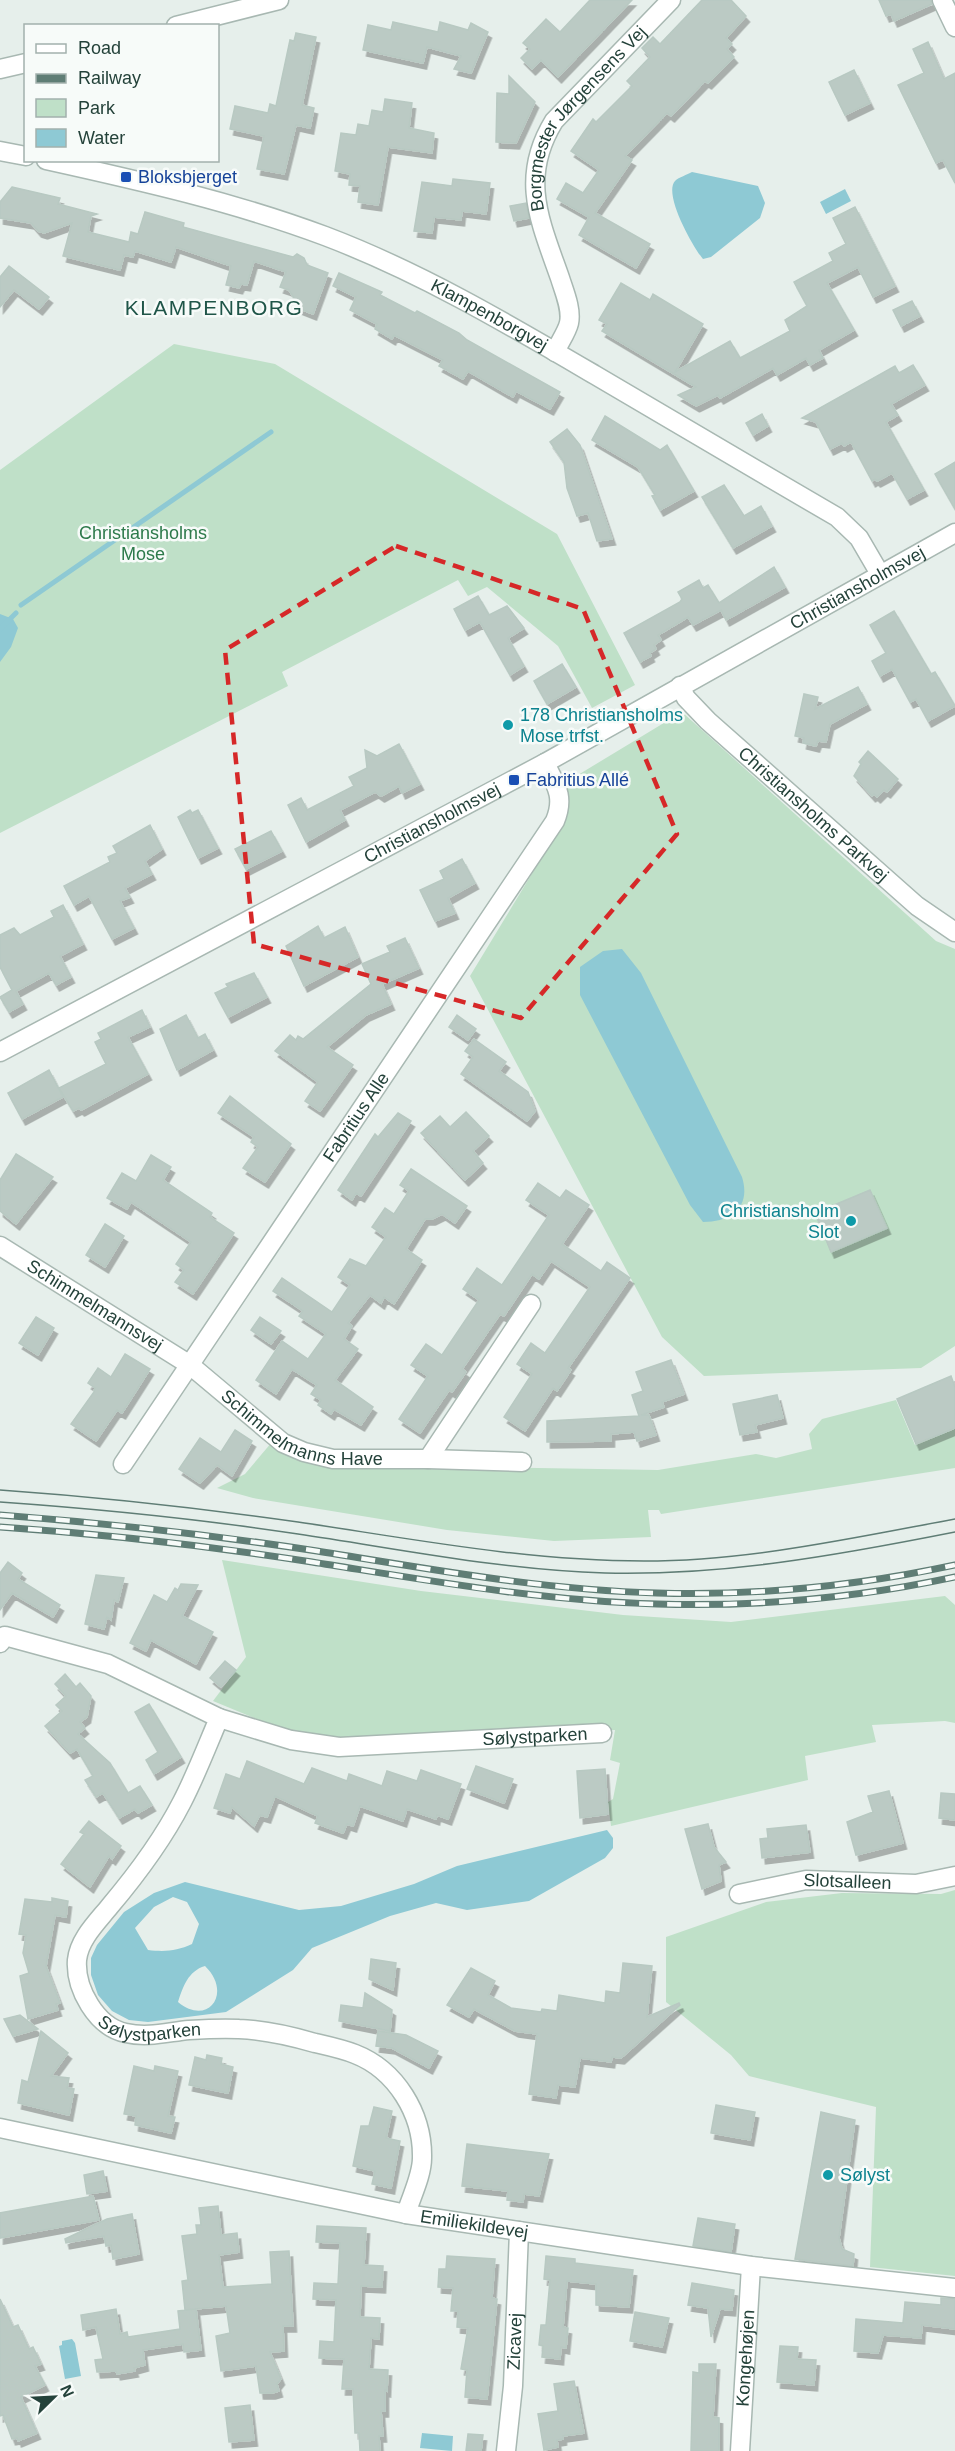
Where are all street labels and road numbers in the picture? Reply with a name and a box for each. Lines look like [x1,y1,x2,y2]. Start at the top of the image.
street label: Borgmester Jørgensens Vej [525,22,650,213]
street label: Klampenborgvej [428,275,551,355]
street label: Christiansholmsvej [787,542,928,633]
street label: Christiansholms Parkvej [734,743,892,886]
street label: Christiansholmsvej [361,779,503,867]
street label: Fabritius Alle [319,1069,393,1165]
street label: Schimmelmannsvej [23,1256,166,1355]
street label: Schimmelmanns Have [217,1385,383,1469]
street label: Sølystparken [482,1724,588,1749]
street label: Slotsalleen [803,1870,892,1893]
street label: Sølystparken [94,2011,201,2045]
street label: Emiliekildevej [419,2206,530,2242]
street label: Kongehøjen [733,2309,758,2407]
street label: Zicavej [504,2313,526,2370]

